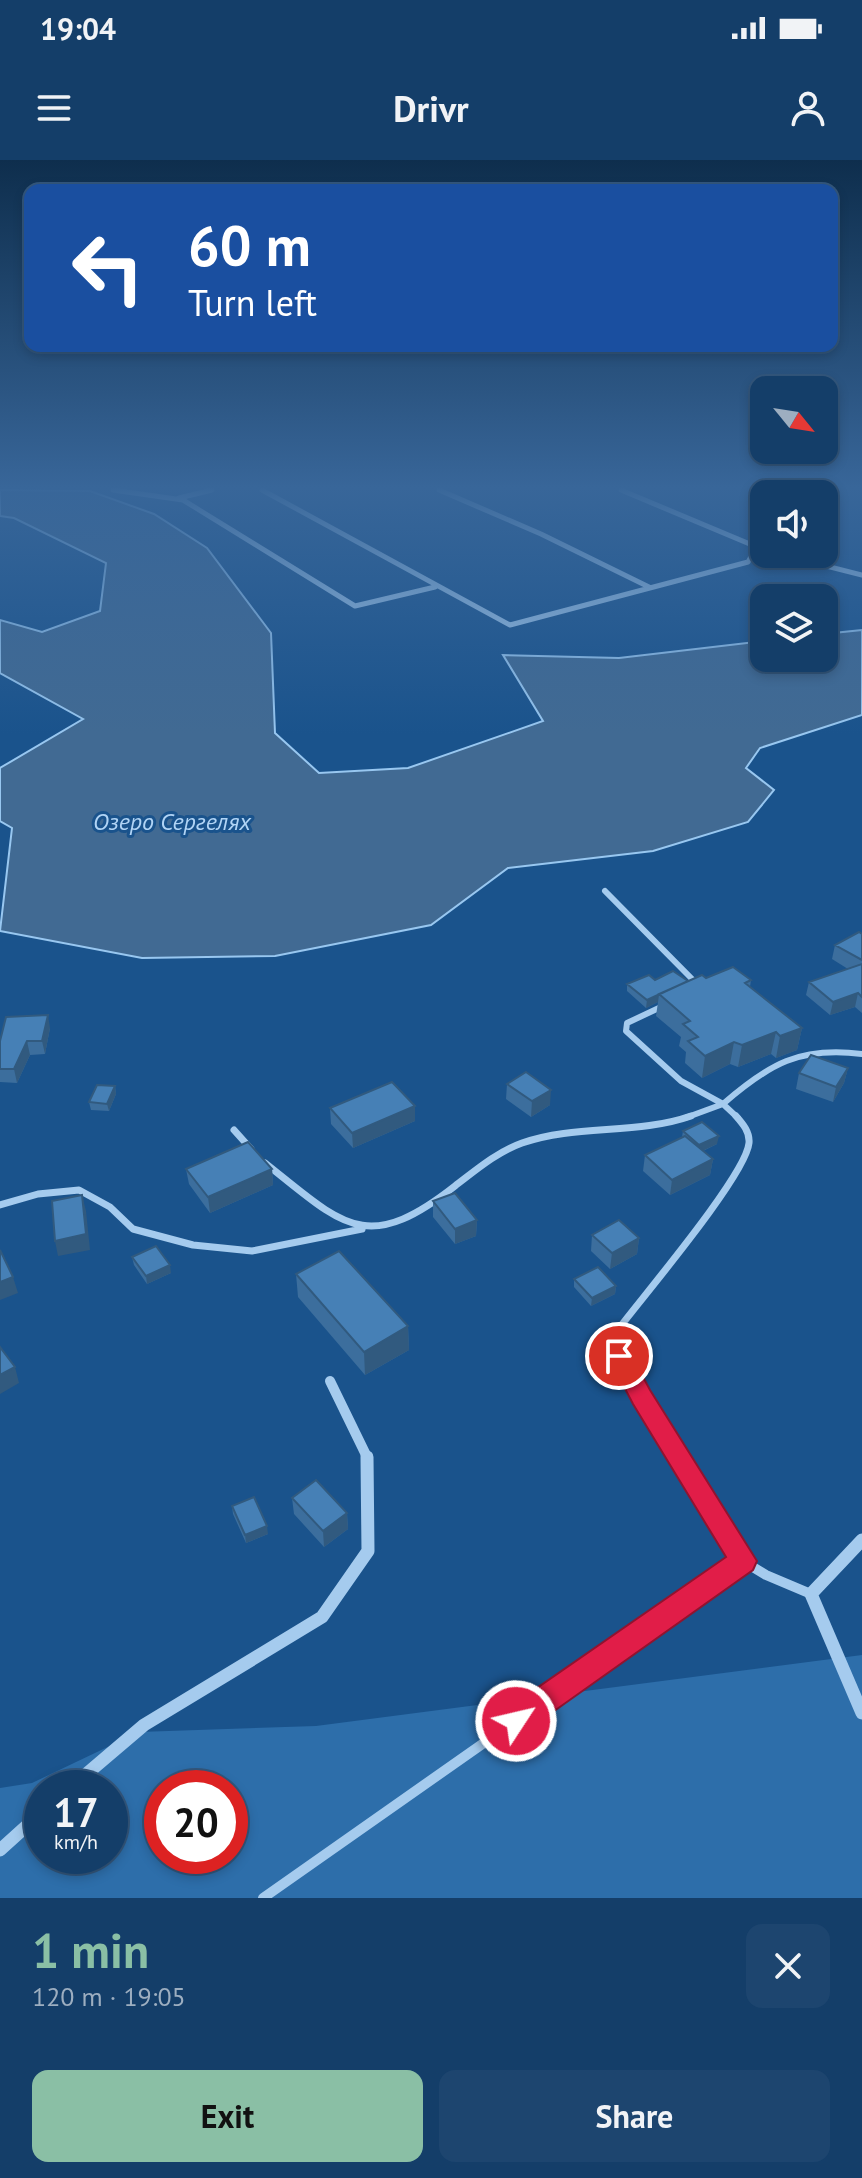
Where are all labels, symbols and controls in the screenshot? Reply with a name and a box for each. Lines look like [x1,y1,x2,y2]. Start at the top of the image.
text: 19:04 [40,9,116,48]
text: Drivr [393,85,469,132]
icon: menu [32,86,76,130]
icon: person [786,86,830,130]
text: 60 m [188,209,311,281]
icon: left [56,216,160,320]
text: Turn left [188,279,317,326]
north arrow [750,376,838,464]
map controls [750,376,838,672]
button: sound [750,480,838,568]
button: layers [750,584,838,672]
water label: Озеро Сергелях [93,806,252,837]
pin [585,1322,653,1390]
icon: arrive [597,1334,641,1378]
position arrow [474,1679,558,1763]
speed limit sign: 20 [144,1770,248,1874]
text: 17 [53,1786,99,1838]
text: km/h [54,1829,98,1855]
text: 1 min [32,1919,149,1981]
button: close [746,1924,830,2008]
text: 120 m · 19:05 [32,1980,186,2013]
button: Exit [32,2070,423,2162]
button: Share [439,2070,830,2162]

